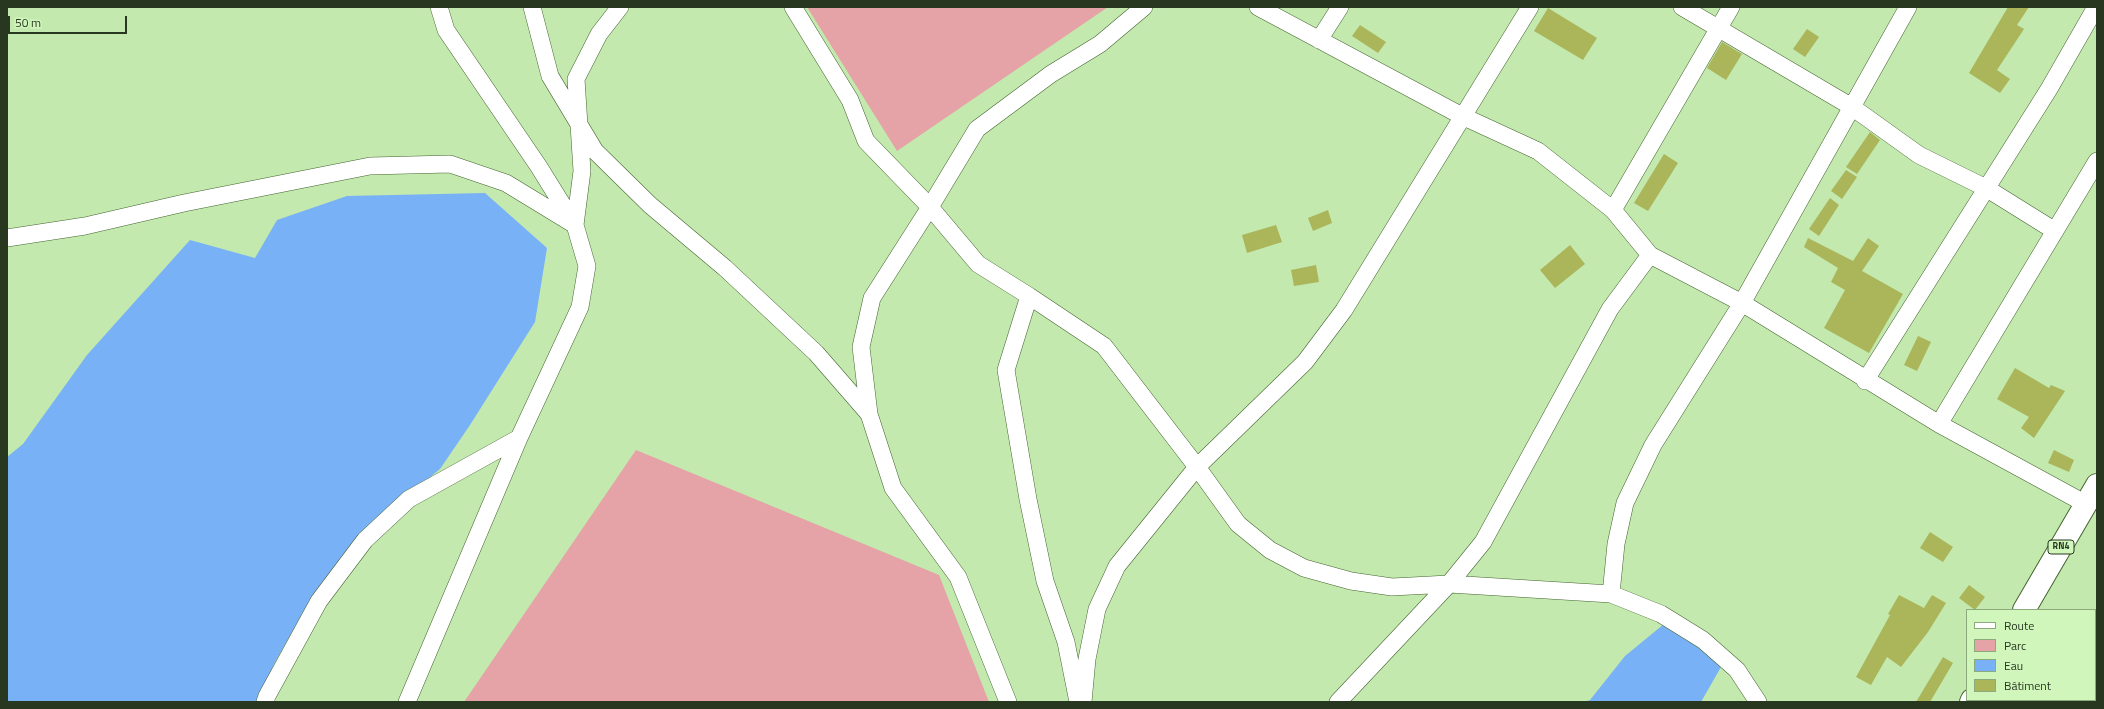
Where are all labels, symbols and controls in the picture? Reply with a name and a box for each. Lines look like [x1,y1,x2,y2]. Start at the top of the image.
scale bar [10,8,129,34]
text: 50 m [15,13,41,32]
road number: RN4 [2048,540,2074,554]
legend [1966,609,2096,701]
text: Route [2004,616,2034,635]
text: Parc [2004,636,2026,655]
text: Eau [2004,656,2023,675]
text: Bâtiment [2004,676,2051,695]

